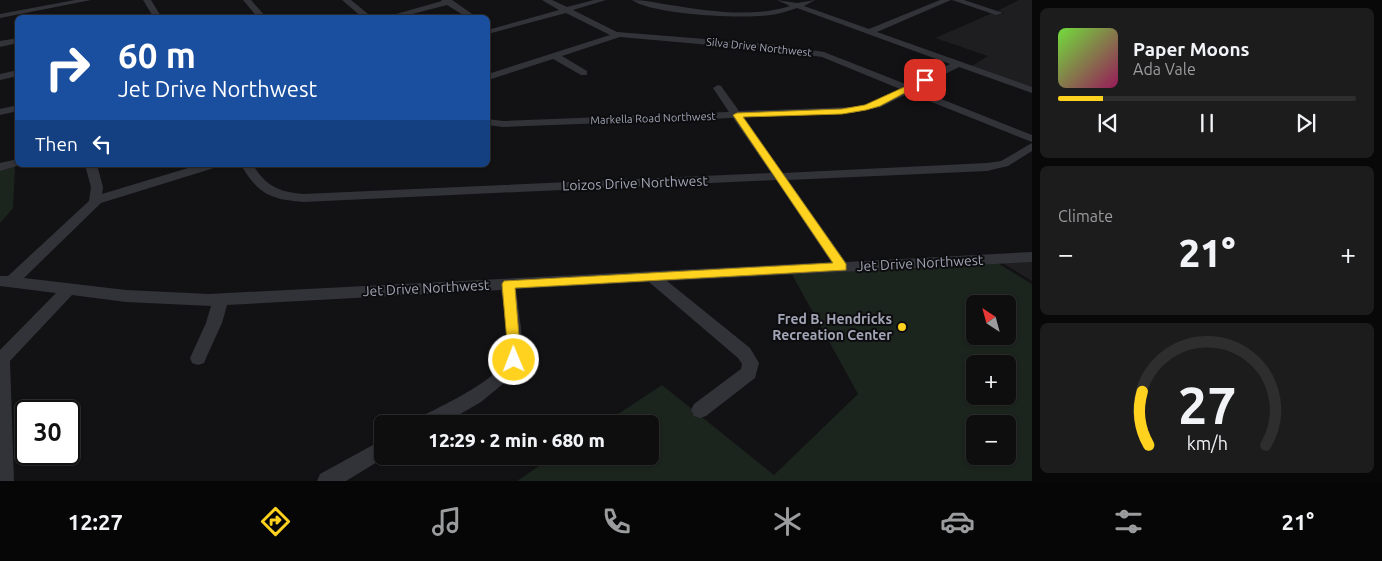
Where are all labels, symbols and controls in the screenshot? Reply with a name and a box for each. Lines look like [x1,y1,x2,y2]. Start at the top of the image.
icon: right [35,35,100,100]
text: 60 m [118,35,196,75]
street label: Silva Drive Northwest [706,35,813,59]
text: Paper Moons [1133,38,1250,60]
pin [904,59,946,101]
text: Ada Vale [1133,60,1196,78]
icon: arrive [911,66,939,94]
text: Jet Drive Northwest [118,76,317,101]
icon: previous [1094,109,1122,137]
icon: pause [1193,109,1221,137]
icon: next [1292,109,1320,137]
street label: Markella Road Northwest [590,110,717,126]
icon: left [88,130,116,158]
text: Then [35,133,78,155]
street label: Loizos Drive Northwest [562,172,709,194]
text: Climate [1058,207,1113,225]
text: 21° [1179,232,1235,274]
text: − [1058,238,1074,269]
text: + [1340,238,1356,269]
street label: Jet Drive Northwest [856,252,984,274]
street label: Jet Drive Northwest [362,277,490,299]
north arrow [966,295,1016,345]
map controls [966,295,1016,465]
place label: Fred B. Hendricks Recreation Center [772,311,892,343]
marker: Fred B. Hendricks Recreation Center [896,321,908,333]
position arrow [487,333,539,385]
button: + [966,355,1016,405]
text: 27 [1178,376,1236,434]
speed limit sign: 30 [15,400,80,465]
button: − [966,415,1016,465]
text: 12:29 · 2 min · 680 m [428,429,605,451]
text: km/h [1186,433,1228,453]
icon: directions [258,504,293,539]
icon: music [429,504,464,539]
icon: phone [599,504,634,539]
icon: climate [770,504,805,539]
icon: car [940,504,975,539]
icon: filters [1111,504,1146,539]
text: 12:27 [68,509,123,534]
text: 21° [1282,509,1314,534]

